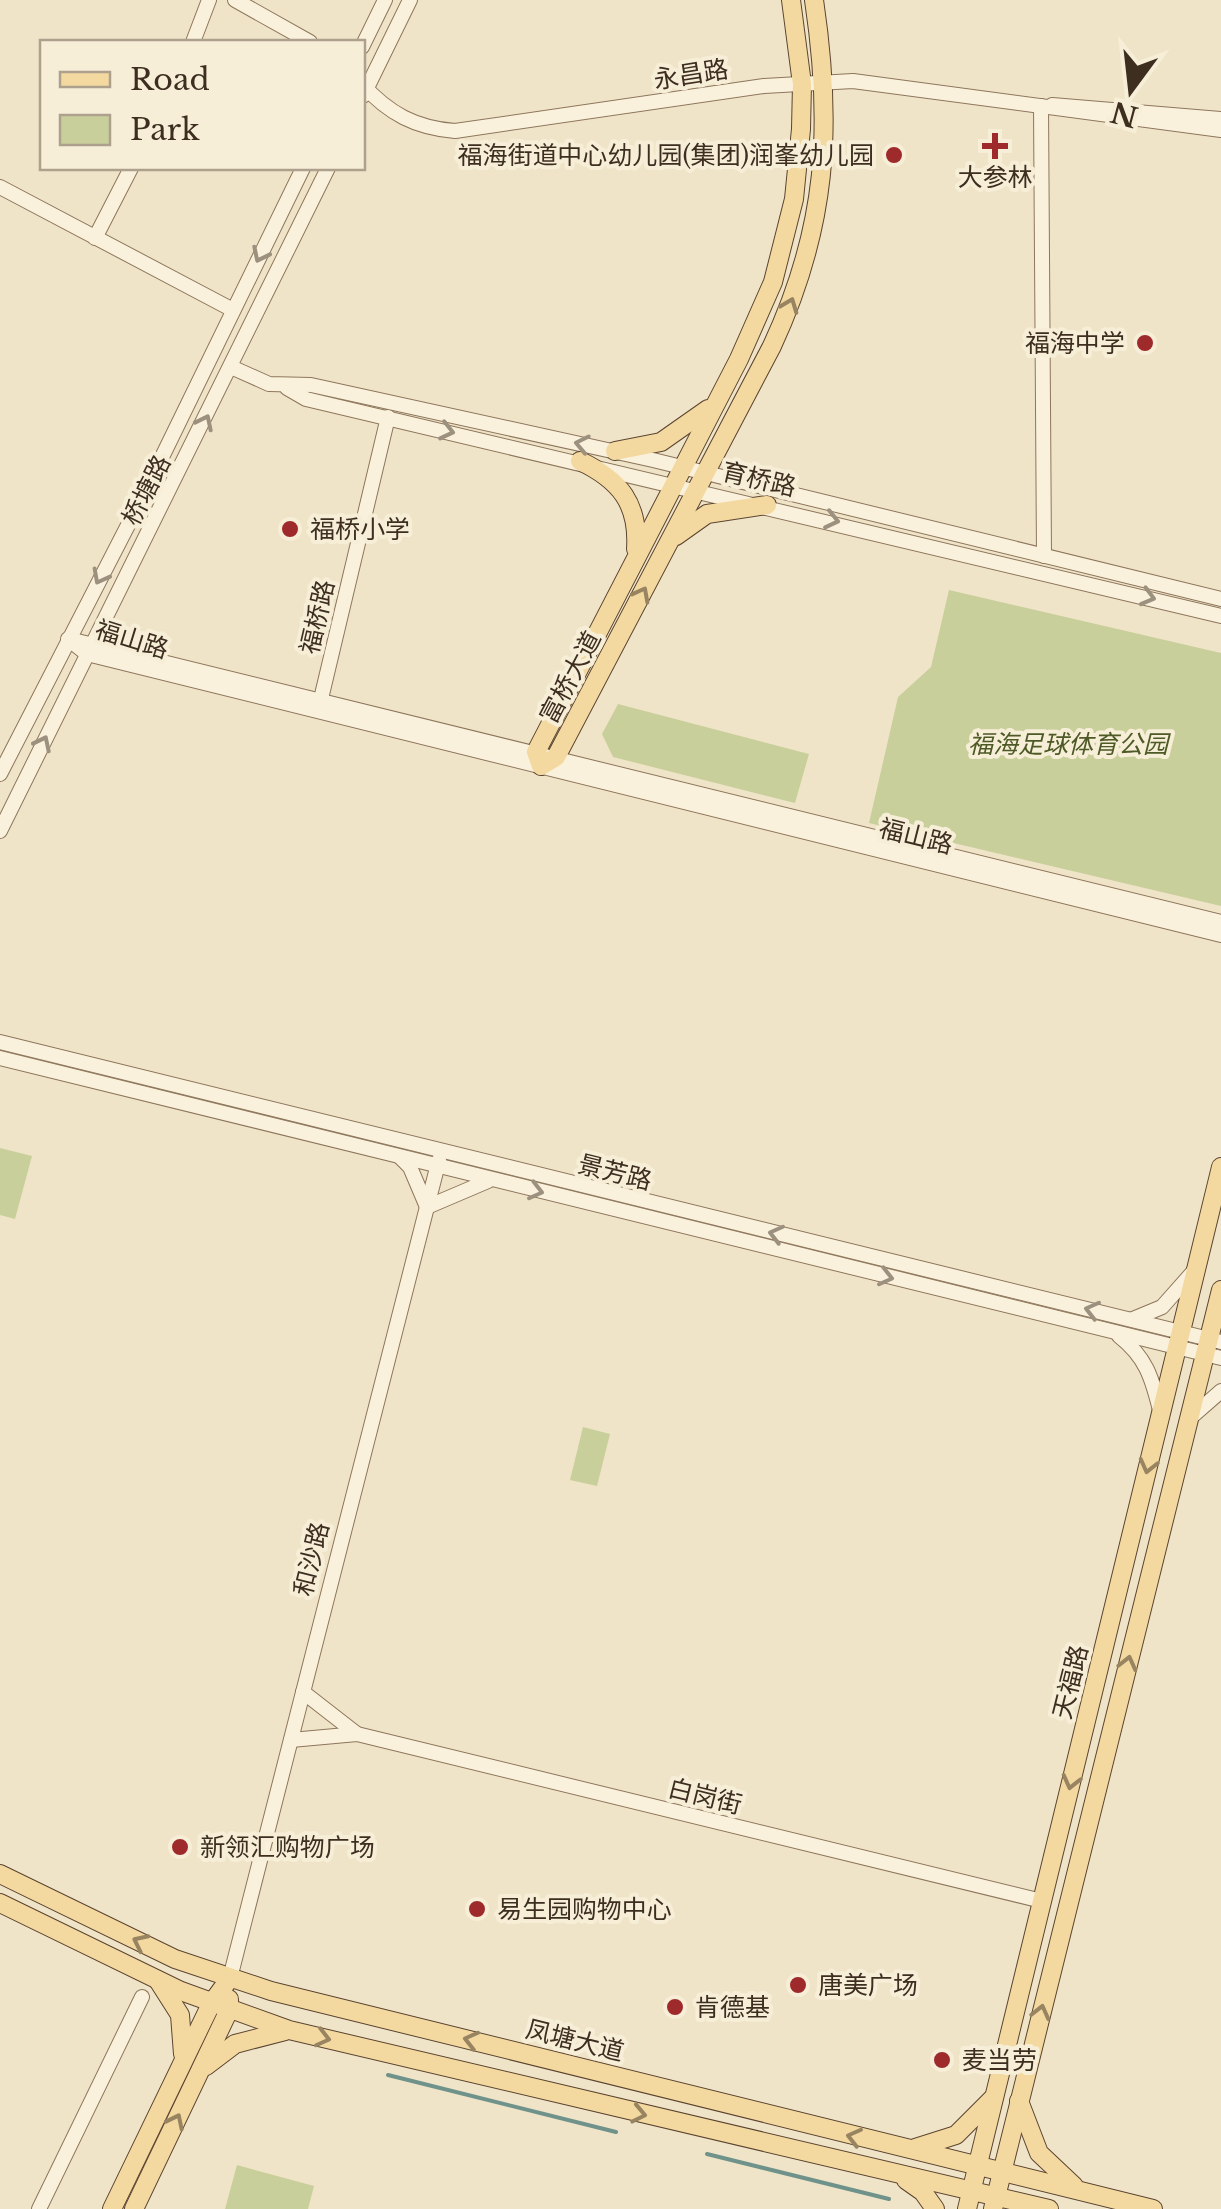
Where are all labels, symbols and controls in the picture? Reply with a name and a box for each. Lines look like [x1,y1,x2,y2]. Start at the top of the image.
legend [40,40,365,170]
north arrow [1081,40,1181,140]
street label: 永昌路 [652,53,731,96]
text: Road [130,61,210,98]
text: N [1107,93,1142,134]
text: Park [130,111,200,148]
marker: 大参林 [984,135,1006,157]
place label: 福海街道中心幼儿园(集团)润峯幼儿园 [457,140,874,171]
marker: 福海街道中心幼儿园(集团)润峯幼儿园 [883,144,905,166]
place label: 大参林 [957,162,1033,193]
one-way arrow [253,245,273,263]
one-way arrow [779,297,799,314]
place label: 福海中学 [1025,328,1125,359]
marker: 福海中学 [1134,332,1156,354]
one-way arrow [192,414,212,432]
one-way arrow [438,419,455,440]
one-way arrow [574,435,591,456]
street label: 桥塘路 [116,450,177,531]
street label: 育桥路 [719,456,799,503]
one-way arrow [823,508,840,529]
place label: 福桥小学 [310,514,410,545]
marker: 福桥小学 [279,518,301,540]
one-way arrow [93,567,112,585]
street label: 福桥路 [294,577,341,657]
one-way arrow [1139,585,1156,606]
one-way arrow [630,586,649,604]
street label: 福山路 [91,614,172,665]
street label: 富桥大道 [533,626,608,729]
park label: 福海足球体育公园 [968,729,1171,760]
one-way arrow [31,736,50,754]
street label: 福山路 [876,812,956,861]
street label: 景芳路 [575,1148,655,1197]
one-way arrow [527,1179,544,1200]
one-way arrow [768,1225,785,1246]
one-way arrow [877,1266,894,1287]
one-way arrow [1084,1301,1101,1322]
one-way arrow [1139,1457,1160,1474]
street label: 和沙路 [287,1519,336,1599]
street label: 天福路 [1046,1642,1095,1722]
one-way arrow [1116,1655,1137,1672]
street label: 白岗街 [665,1772,745,1821]
one-way arrow [1062,1773,1083,1790]
place label: 新领汇购物广场 [200,1832,375,1863]
marker: 新领汇购物广场 [169,1836,191,1858]
place label: 易生园购物中心 [497,1894,672,1925]
marker: 易生园购物中心 [466,1898,488,1920]
one-way arrow [132,1934,150,1954]
place label: 唐美广场 [818,1970,918,2001]
marker: 唐美广场 [787,1974,809,1996]
place label: 肯德基 [695,1992,770,2023]
marker: 肯德基 [664,1996,686,2018]
one-way arrow [1030,2004,1051,2021]
street label: 凤塘大道 [523,2013,627,2068]
one-way arrow [314,2027,331,2048]
one-way arrow [463,2031,480,2052]
place label: 麦当劳 [962,2045,1037,2076]
marker: 麦当劳 [931,2049,953,2071]
one-way arrow [630,2102,647,2123]
one-way arrow [164,2113,184,2131]
one-way arrow [846,2128,863,2149]

